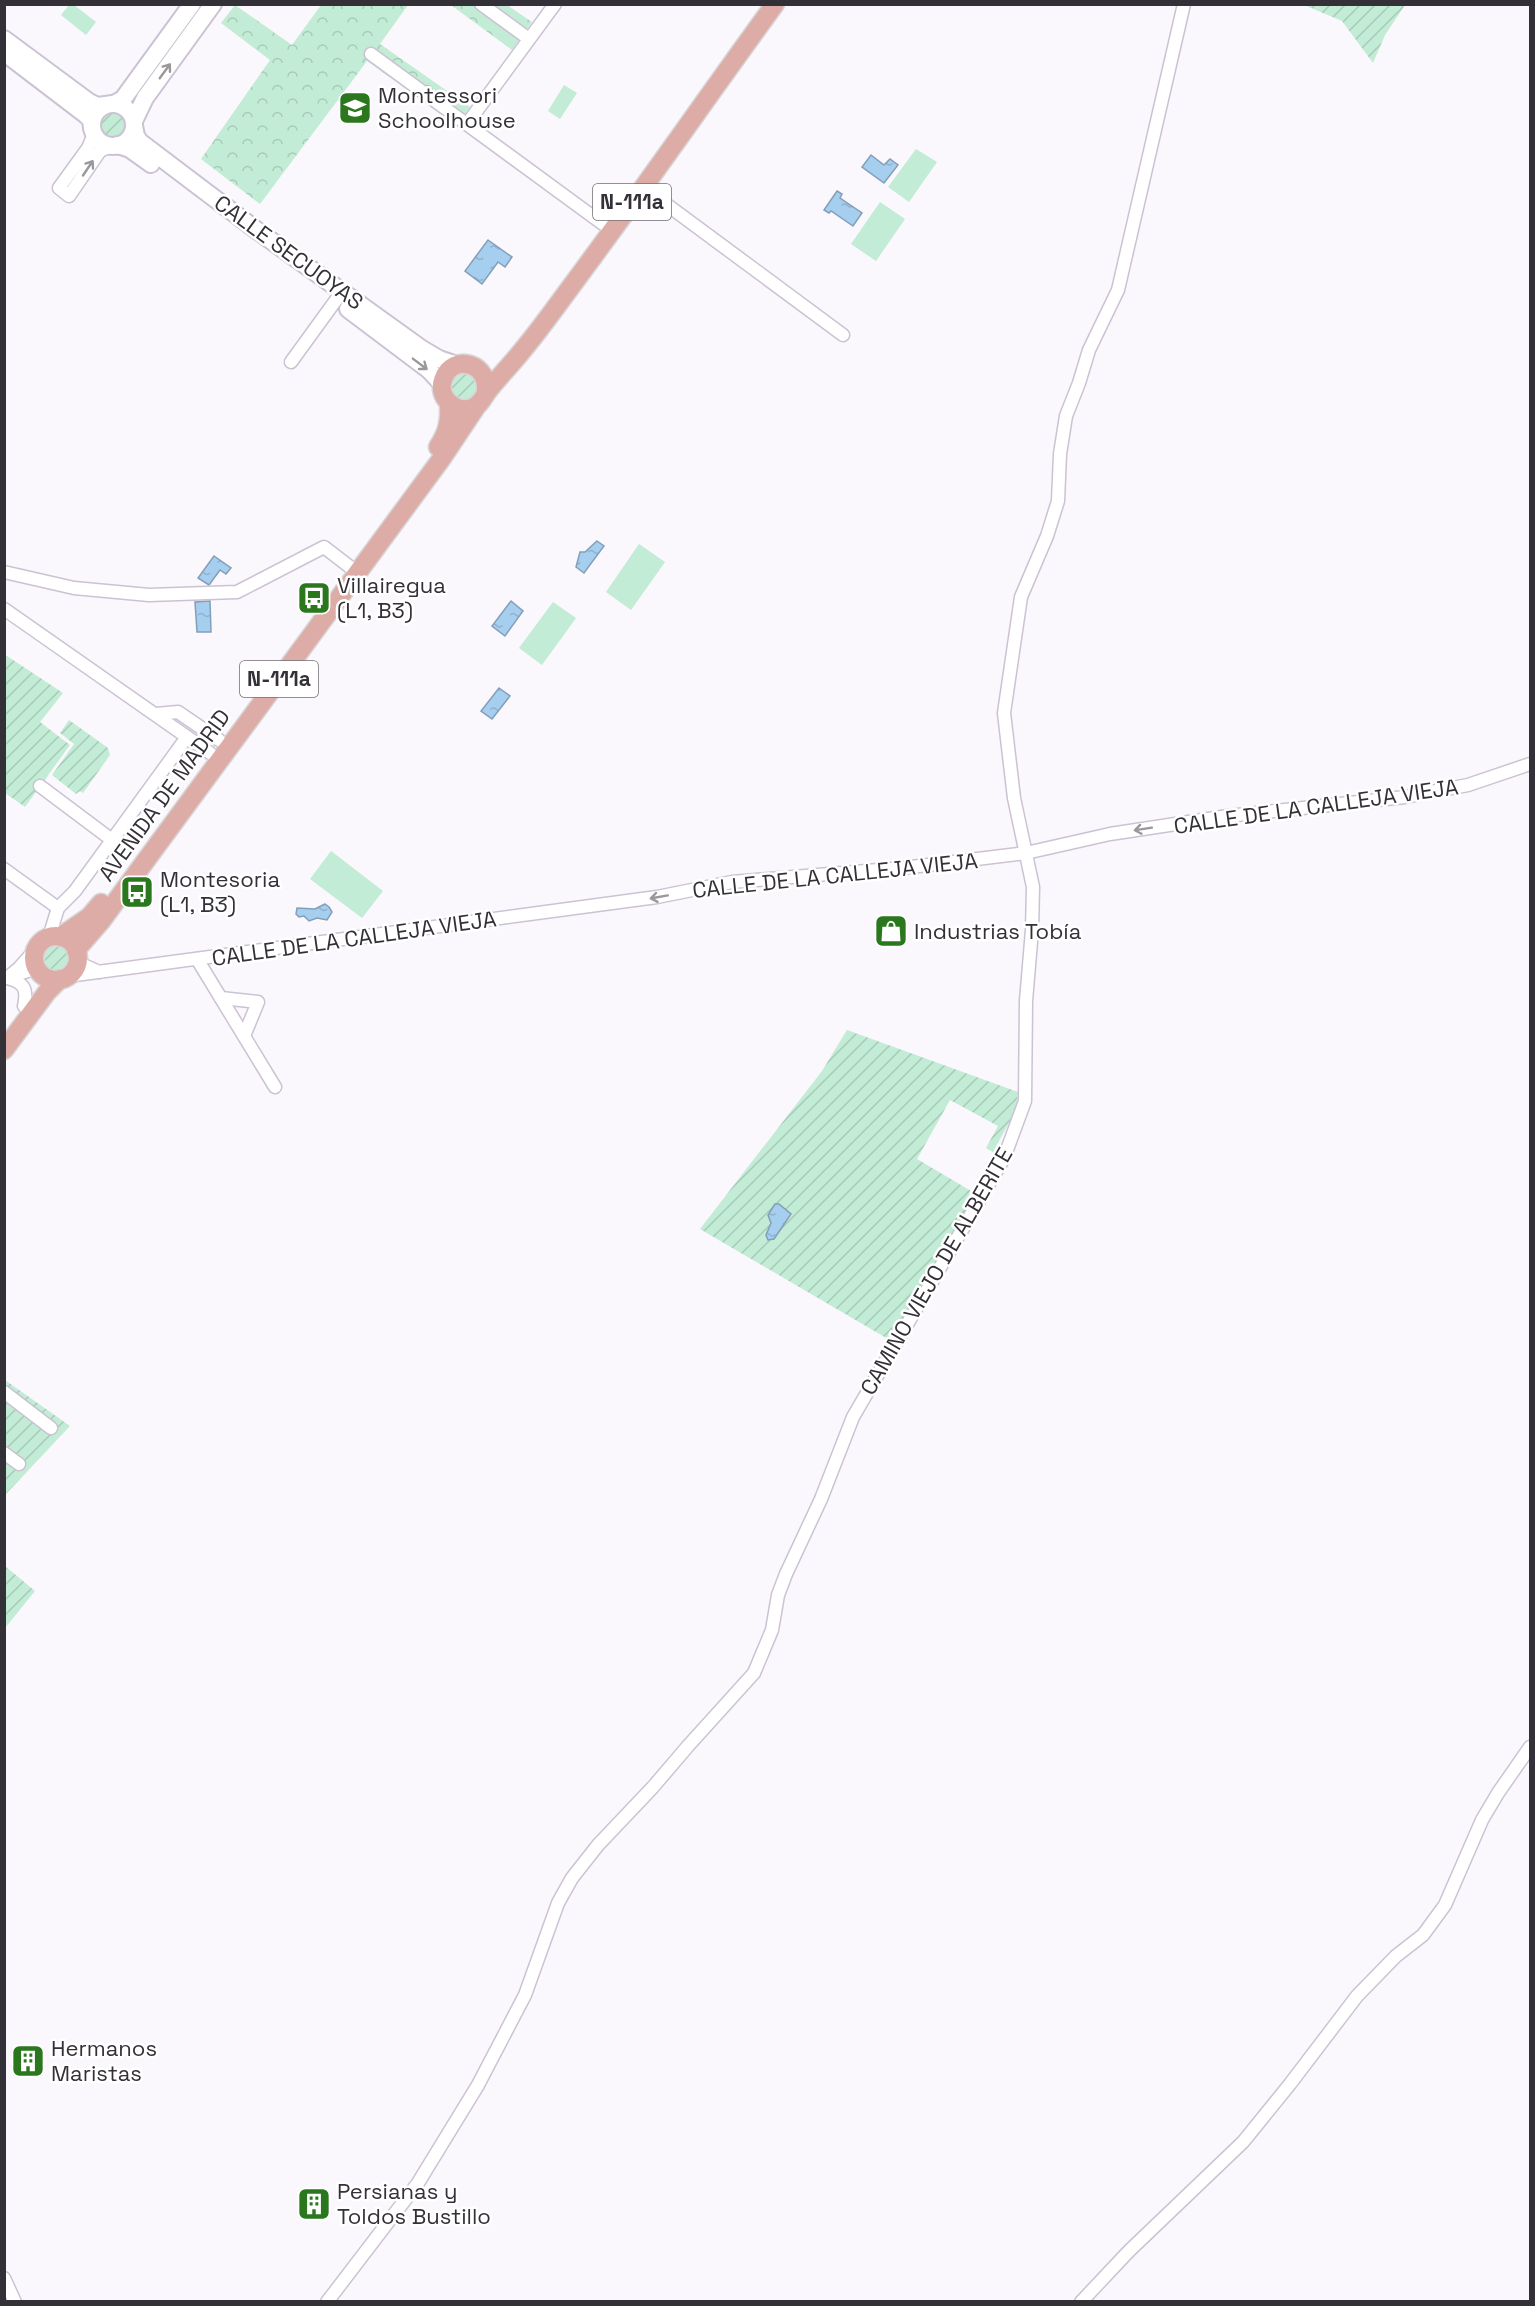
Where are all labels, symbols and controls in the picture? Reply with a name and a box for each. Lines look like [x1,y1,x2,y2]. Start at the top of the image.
one-way arrow [158,64,171,80]
place label: Montessori Schoolhouse [378,81,516,134]
school or university icon: Montessori Schoolhouse [337,90,373,126]
one-way arrow [82,161,94,177]
road number: N-111a [593,184,671,220]
street label: CALLE SECUOYAS [209,188,369,316]
one-way arrow [412,357,428,370]
place label: Villairegua (L1, B3) [337,571,446,624]
bus stop icon: Villairegua (L1, B3) [296,580,332,616]
road number: N-111a [240,661,318,697]
street label: AVENIDA DE MADRID [92,703,236,887]
street label: CALLE DE LA CALLEJA VIEJA [1172,772,1460,840]
one-way arrow [1133,824,1153,835]
street label: CALLE DE LA CALLEJA VIEJA [691,846,979,904]
place label: Montesoria (L1, B3) [160,865,280,918]
bus stop icon: Montesoria (L1, B3) [119,874,155,910]
one-way arrow [650,891,669,902]
street label: CALLE DE LA CALLEJA VIEJA [210,904,498,972]
shop icon: Industrias Tobía [873,913,909,949]
place label: Industrias Tobía [914,917,1082,945]
street label: CAMINO VIEJO DE ALBERITE [854,1142,1018,1400]
place label: Hermanos Maristas [51,2034,157,2087]
building icon: Hermanos Maristas [10,2043,46,2079]
place label: Persianas y Toldos Bustillo [337,2177,491,2230]
building icon: Persianas y Toldos Bustillo [296,2186,332,2222]

